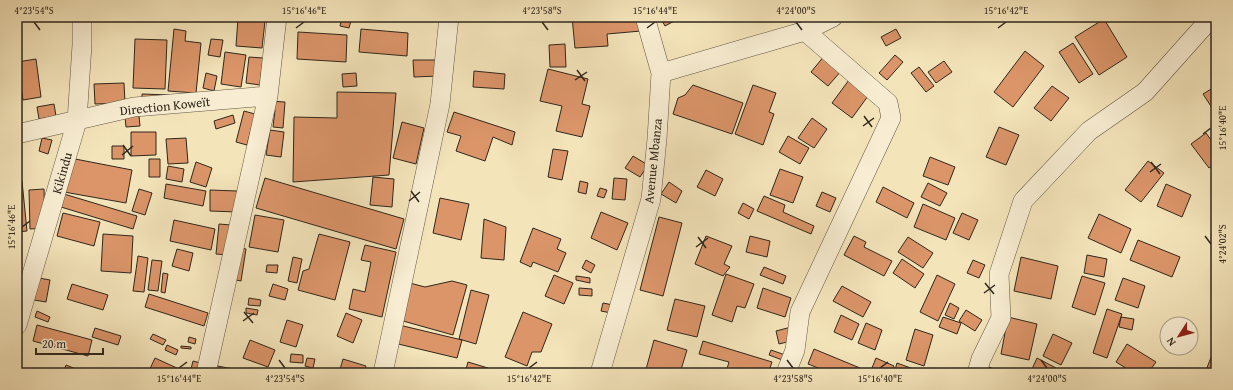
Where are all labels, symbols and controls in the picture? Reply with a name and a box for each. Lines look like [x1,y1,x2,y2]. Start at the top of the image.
text: 4°23'54"S [14,3,54,18]
text: 15°16'46"E [282,3,326,18]
text: 4°23'58"S [522,3,562,18]
text: 15°16'44"E [633,3,677,18]
text: 4°24'00"S [776,3,816,18]
text: 15°16'42"E [984,3,1028,18]
street label: Direction Koweït [119,92,212,120]
text: 15°16'40"E [1215,106,1230,150]
street label: Avenue Mbanza [639,117,667,205]
street label: Kikindu [47,150,77,196]
text: 15°16'46"E [4,205,19,249]
text: 4°24'02"S [1215,224,1230,264]
north arrow [1159,316,1199,356]
scale bar [36,330,103,356]
text: N [1162,334,1180,350]
text: 20 m [42,335,66,352]
text: 15°16'44"E [157,371,201,386]
text: 4°23'54"S [265,371,305,386]
text: 15°16'42"E [507,371,551,386]
text: 4°23'58"S [773,371,813,386]
text: 15°16'40"E [858,371,902,386]
text: 4°24'00"S [1027,371,1067,386]

